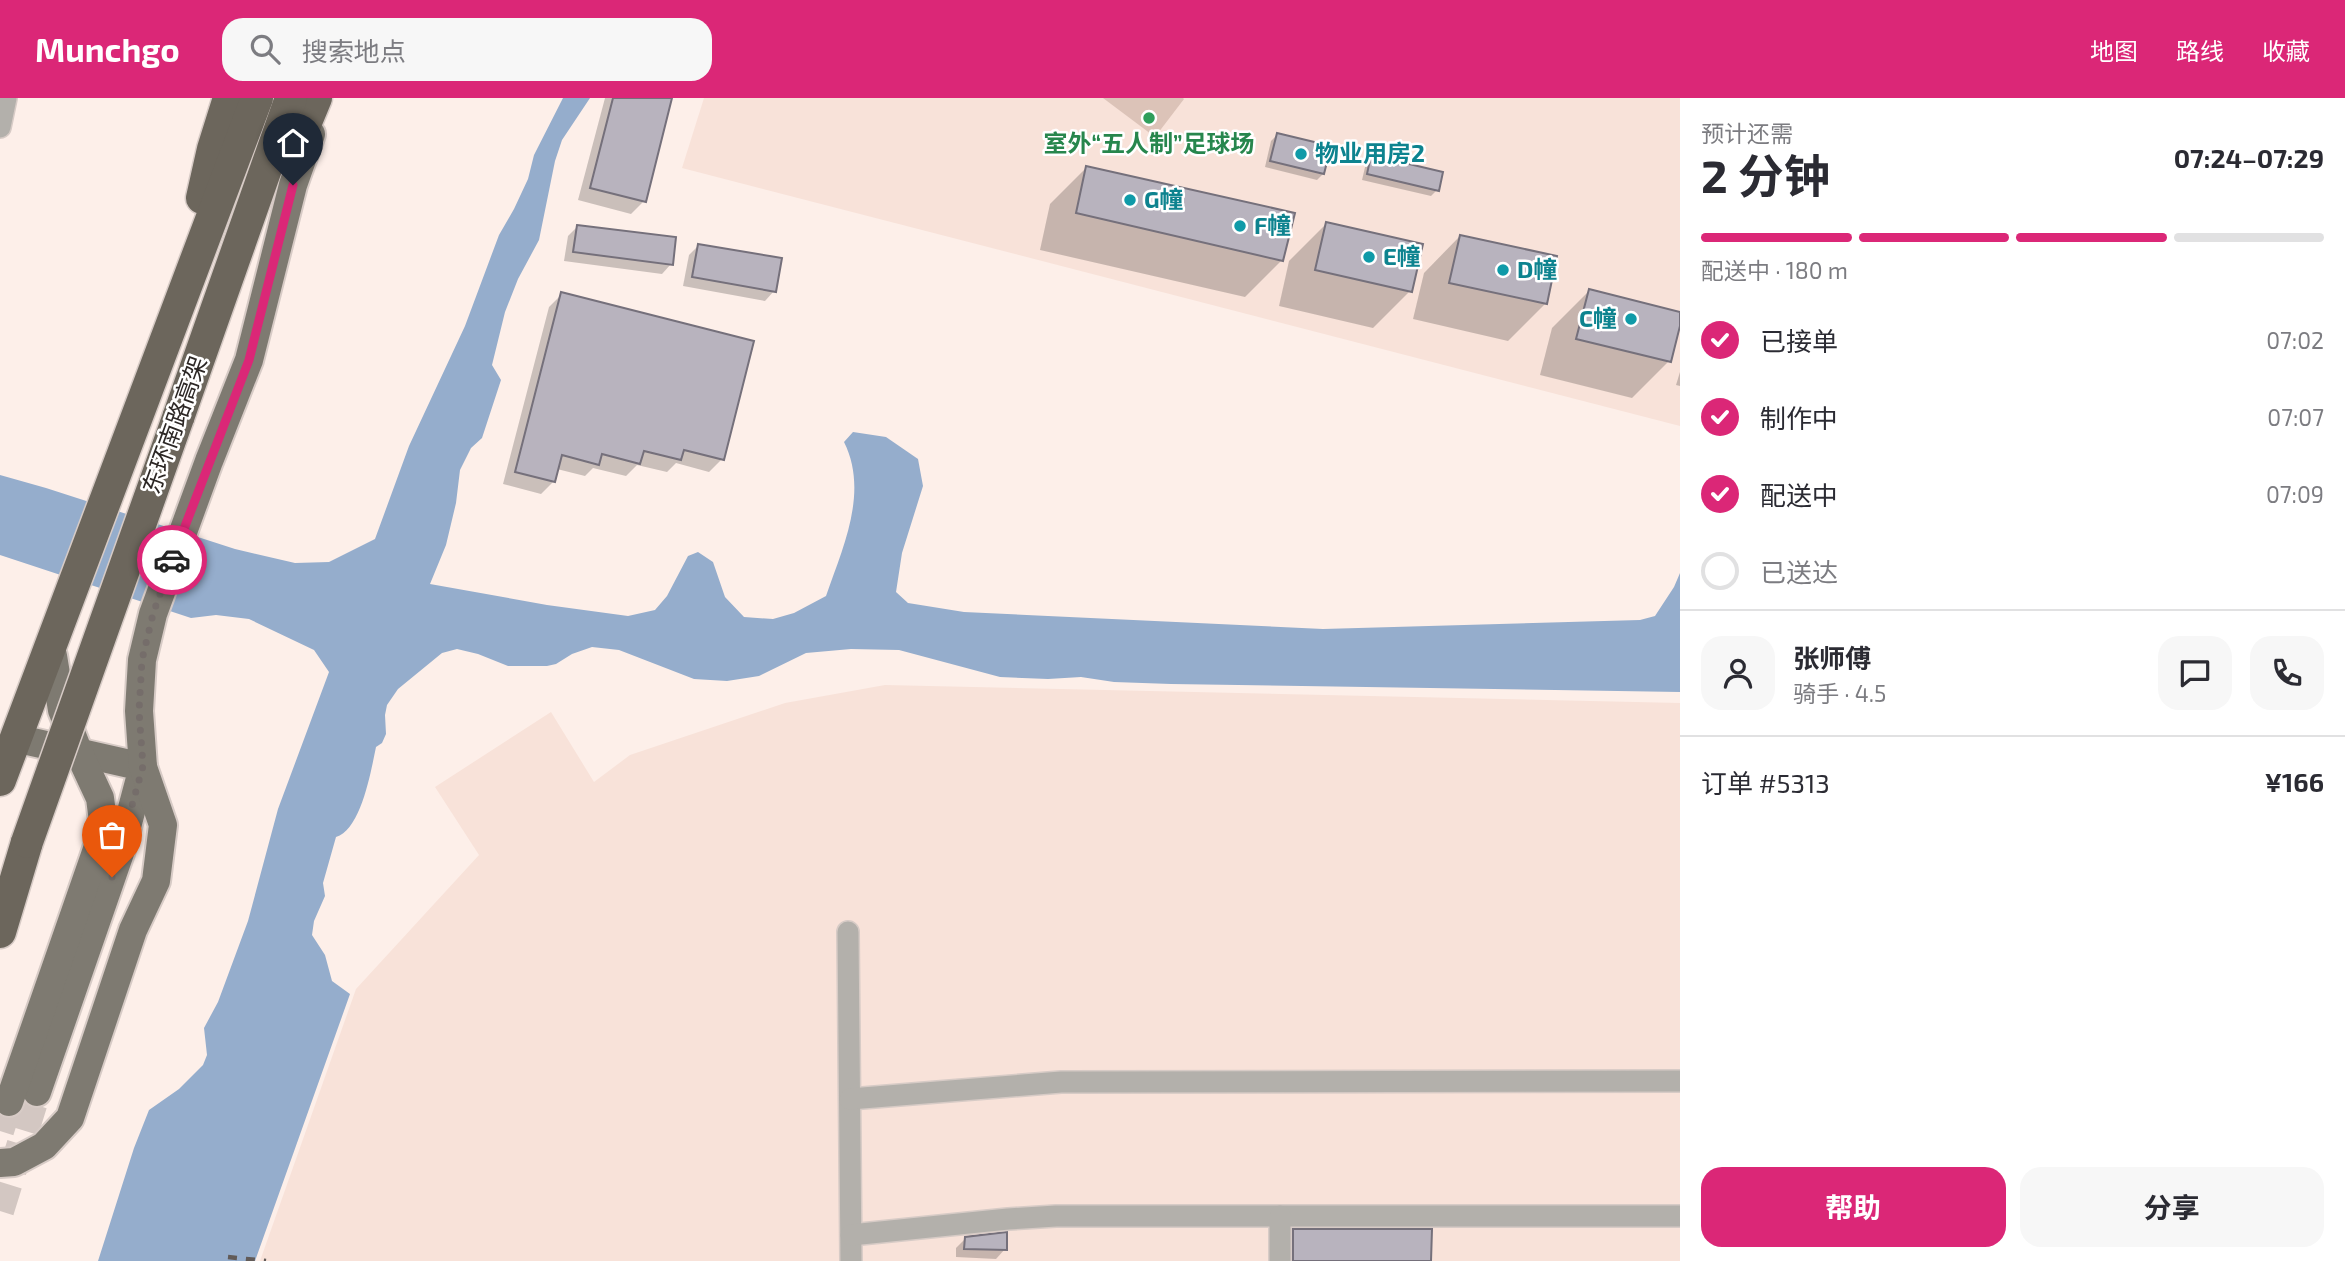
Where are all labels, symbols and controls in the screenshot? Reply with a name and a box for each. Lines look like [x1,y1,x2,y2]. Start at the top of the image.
search box [222,18,712,81]
text: Munchgo [35,29,180,69]
icon: search [246,30,284,68]
text: 搜索地点 [302,35,406,66]
text: 地图 [2090,36,2138,65]
text: 路线 [2176,36,2224,65]
text: 收藏 [2262,36,2310,65]
marker: 室外“五人制”足球场 [1141,110,1157,126]
pin [263,113,323,185]
text: 预计还需 [1701,119,1793,147]
icon: home [274,124,312,162]
place label: 室外“五人制”足球场 [1044,128,1254,157]
place label: 物业用房2 [1315,138,1425,167]
text: 07:24–07:29 [2174,142,2324,173]
marker: 物业用房2 [1293,146,1309,162]
text: 2 分钟 [1701,147,1830,202]
place label: G幢 [1144,184,1184,213]
marker: G幢 [1122,192,1138,208]
place label: F幢 [1254,210,1291,239]
marker: F幢 [1232,218,1248,234]
place label: E幢 [1383,241,1421,270]
marker: E幢 [1361,249,1377,265]
place label: D幢 [1517,254,1557,283]
text: 配送中 · 180 m [1701,256,1848,284]
marker: D幢 [1495,262,1511,278]
place label: C幢 [1579,303,1617,332]
marker: C幢 [1623,311,1639,327]
icon: check [1701,321,1739,359]
text: 已接单 [1760,325,1838,356]
text: 07:02 [2266,326,2324,354]
street label: 东环南路高架 [135,352,212,497]
icon: check [1701,398,1739,436]
text: 制作中 [1760,402,1838,433]
text: 07:07 [2267,403,2324,431]
icon: check [1701,475,1739,513]
text: 配送中 [1760,479,1838,510]
text: 07:09 [2266,480,2324,508]
courier [137,525,207,595]
icon: car [153,541,191,579]
text: 已送达 [1760,556,1838,587]
button: person [1701,636,1775,710]
button: chat [2158,636,2232,710]
button: phone [2250,636,2324,710]
text: 张师傅 [1793,642,1871,673]
text: 骑手 · 4.5 [1793,679,1886,707]
text: ¥166 [2265,766,2324,797]
text: 订单 #5313 [1701,767,1830,798]
pin [82,805,142,877]
icon: bag [93,816,131,854]
button: 帮助 [1701,1167,2006,1247]
button: 分享 [2020,1167,2324,1247]

